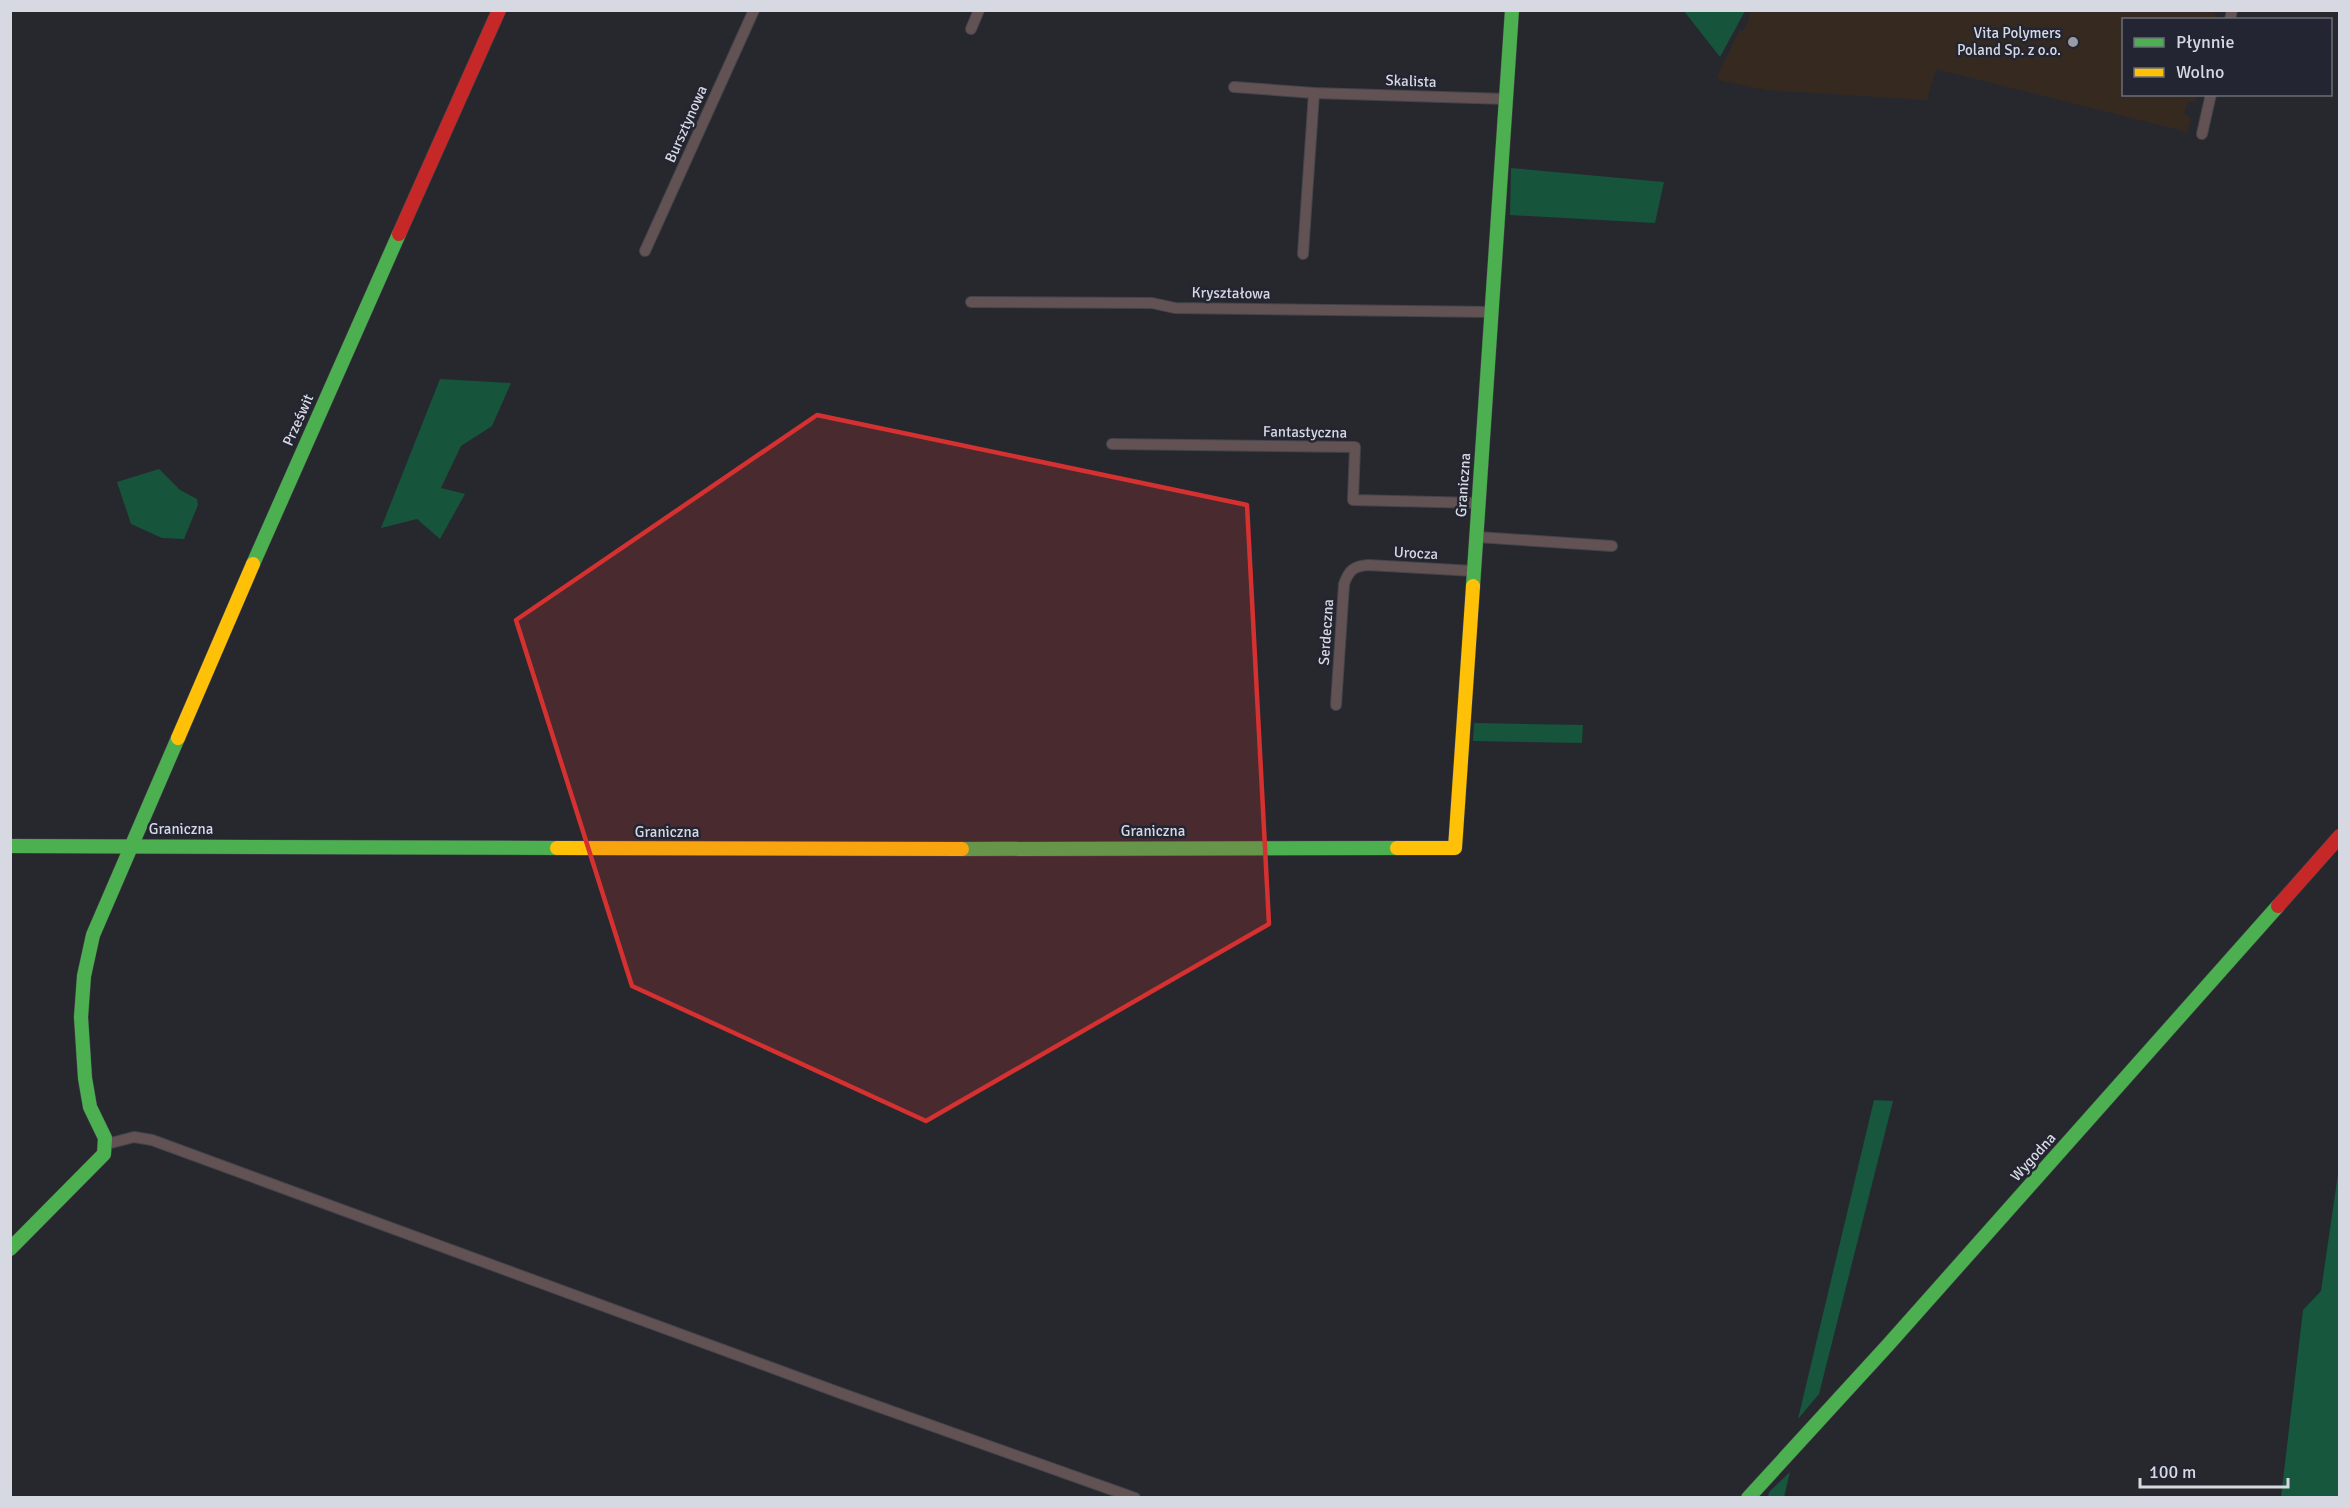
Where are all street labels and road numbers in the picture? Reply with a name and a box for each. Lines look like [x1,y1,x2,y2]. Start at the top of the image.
street label: Skalista [1385,71,1437,91]
street label: Bursztynowa [661,83,711,165]
street label: Kryształowa [1191,283,1271,303]
street label: Prześwit [279,391,317,449]
street label: Fantastyczna [1263,422,1347,442]
street label: Graniczna [1452,452,1474,518]
street label: Urocza [1393,543,1439,563]
street label: Serdeczna [1315,598,1337,666]
street label: Graniczna [149,820,213,838]
street label: Graniczna [1121,822,1185,840]
street label: Graniczna [635,823,699,841]
street label: Wygodna [2007,1129,2059,1185]

